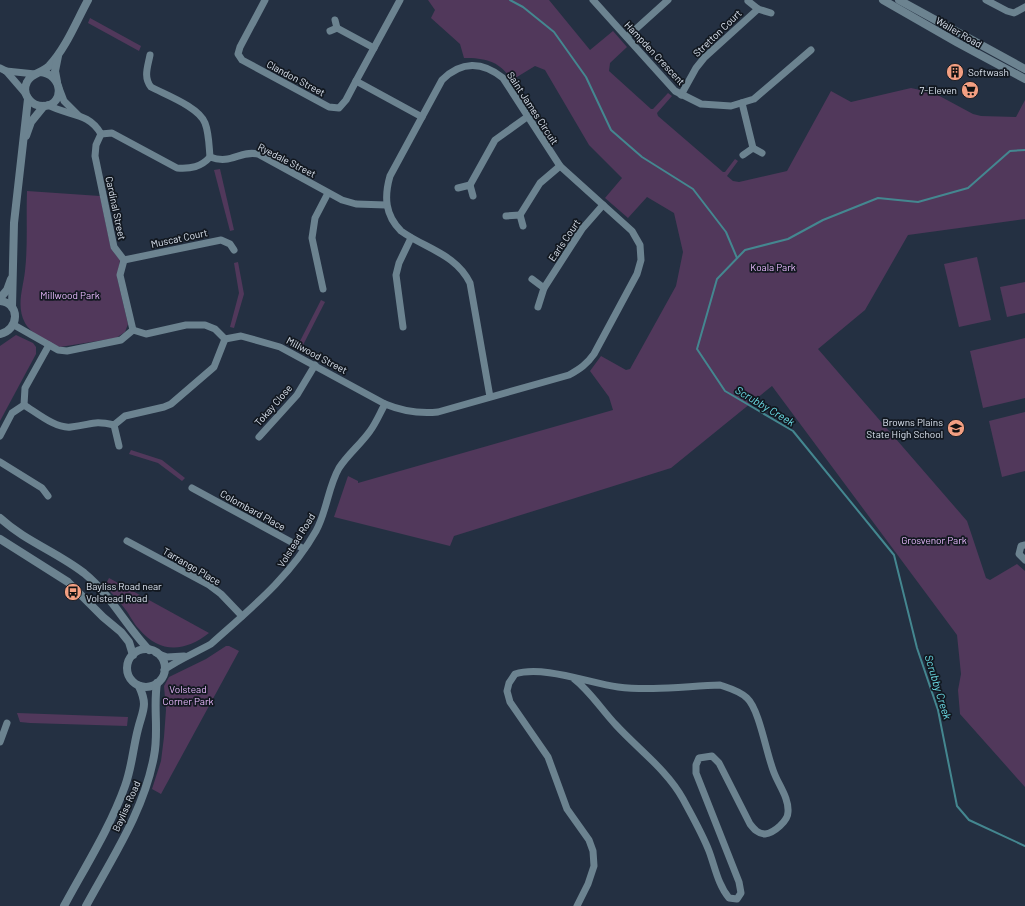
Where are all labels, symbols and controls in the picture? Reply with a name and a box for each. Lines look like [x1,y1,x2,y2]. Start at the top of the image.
street label: Stretton Court [690,7,744,59]
street label: Waller Road [934,14,984,50]
street label: Hampden Crescent [622,19,688,88]
street label: Clandon Street [265,58,328,99]
building icon: Softwash [945,62,965,82]
place label: Softwash [968,66,1009,78]
street label: Saint James Circuit [505,69,561,147]
supermarket icon: 7-Eleven [960,80,980,100]
place label: 7-Eleven [919,84,957,96]
street label: Ryedale Street [256,140,318,180]
street label: Cardinal Street [103,175,129,241]
street label: Earls Court [546,216,583,263]
street label: Muscat Court [150,226,209,250]
park label: Koala Park [750,261,796,273]
park label: Millwood Park [40,289,100,301]
street label: Millwood Street [285,334,350,376]
street label: Tokay Close [252,382,294,428]
water label: Scrubby Creek [733,383,798,429]
place label: Browns Plains State High School [866,416,943,440]
school or university icon: Browns Plains State High School [946,418,966,438]
street label: Colombard Place [218,487,288,533]
street label: Volstead Road [275,511,317,569]
park label: Grosvenor Park [901,534,967,546]
street label: Tarrango Place [161,545,223,587]
place label: Bayliss Road near Volstead Road [86,580,162,604]
bus stop icon: Bayliss Road near Volstead Road [63,582,83,602]
water label: Scrubby Creek [922,653,955,721]
park label: Volstead Corner Park [162,683,214,707]
street label: Bayliss Road [109,779,143,833]

